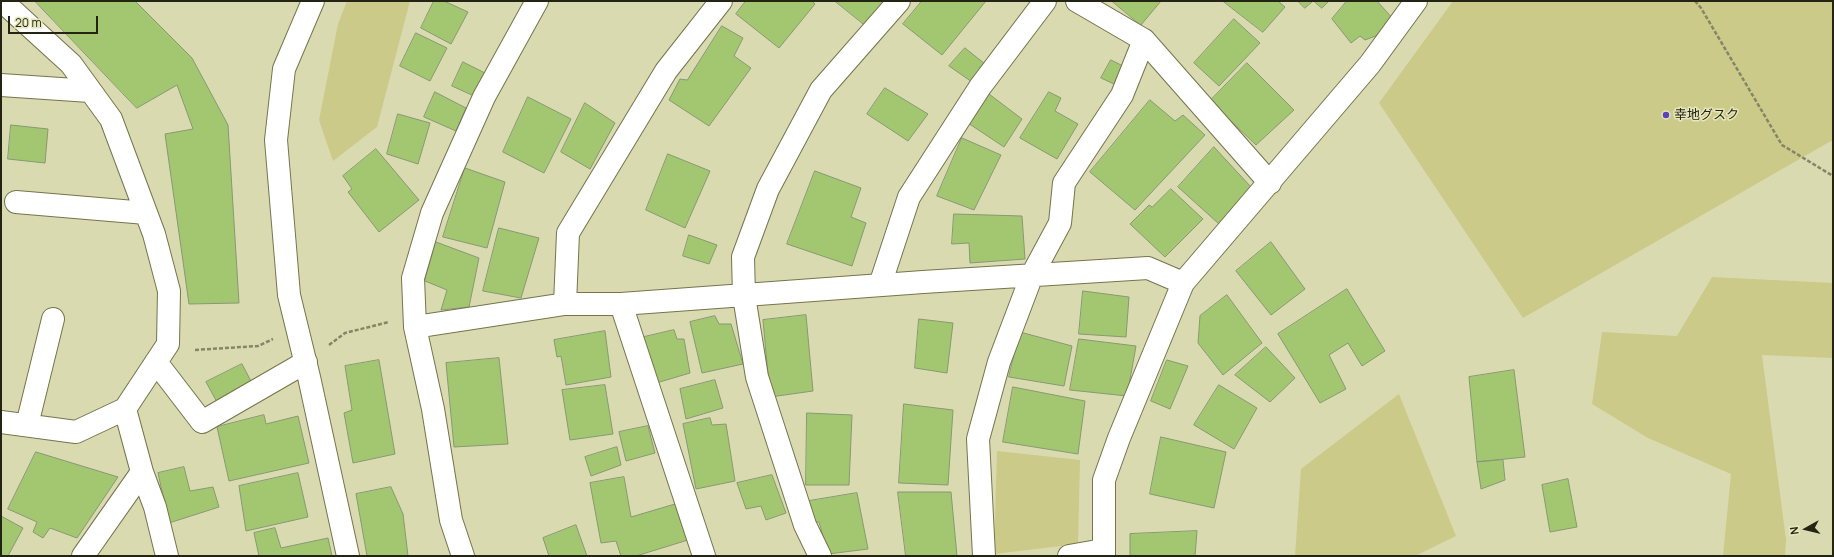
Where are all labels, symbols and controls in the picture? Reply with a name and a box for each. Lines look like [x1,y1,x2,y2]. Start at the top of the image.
scale bar [10,8,100,34]
text: 20 m [15,14,42,31]
place label: 幸地グスク [1674,107,1739,123]
marker: 幸地グスク [1661,110,1671,120]
north arrow [1786,509,1826,549]
text: N [1786,526,1802,536]

